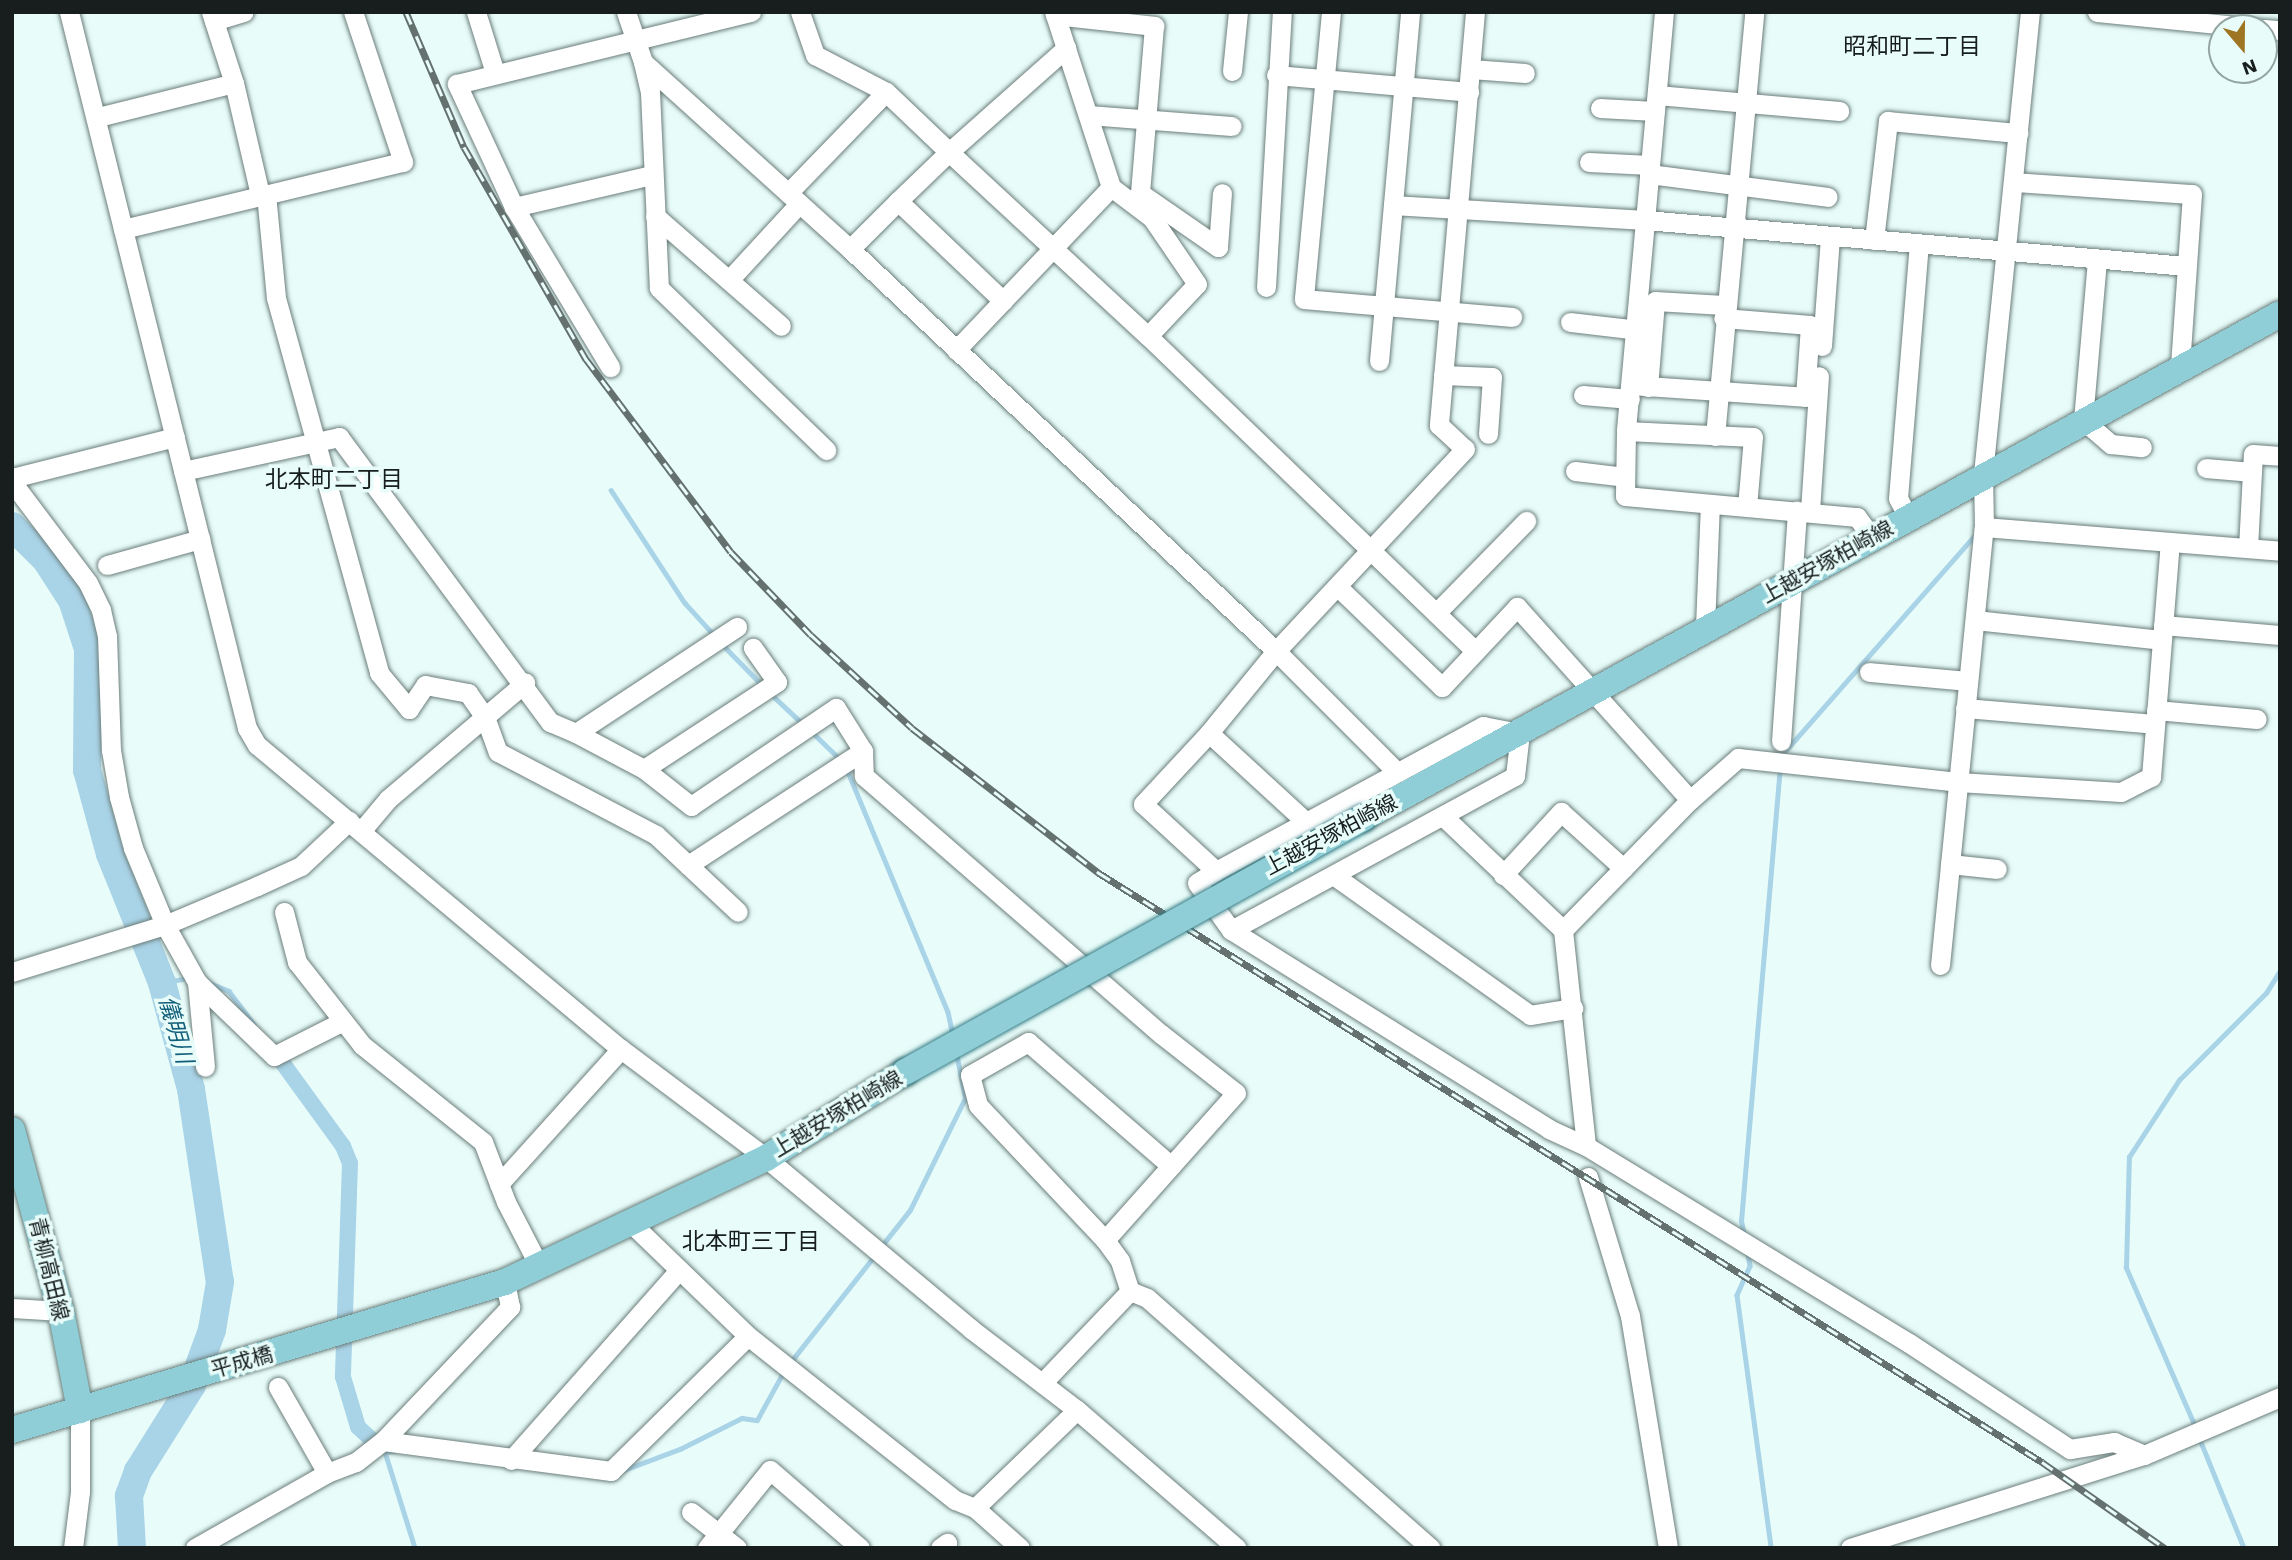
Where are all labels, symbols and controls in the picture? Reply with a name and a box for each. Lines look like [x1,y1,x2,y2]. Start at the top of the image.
north arrow [2208,14,2278,84]
district label: 昭和町二丁目 [1843,33,1981,61]
text: N [2239,54,2260,81]
district label: 北本町二丁目 [265,466,403,494]
street label: 上越安塚柏崎線 [1757,515,1897,609]
street label: 上越安塚柏崎線 [1260,789,1402,881]
water label: 儀明川 [152,993,198,1067]
street label: 上越安塚柏崎線 [768,1065,906,1163]
street label: 青柳高田線 [24,1215,74,1323]
district label: 北本町三丁目 [682,1228,820,1256]
street label: 平成橋 [208,1341,276,1383]

